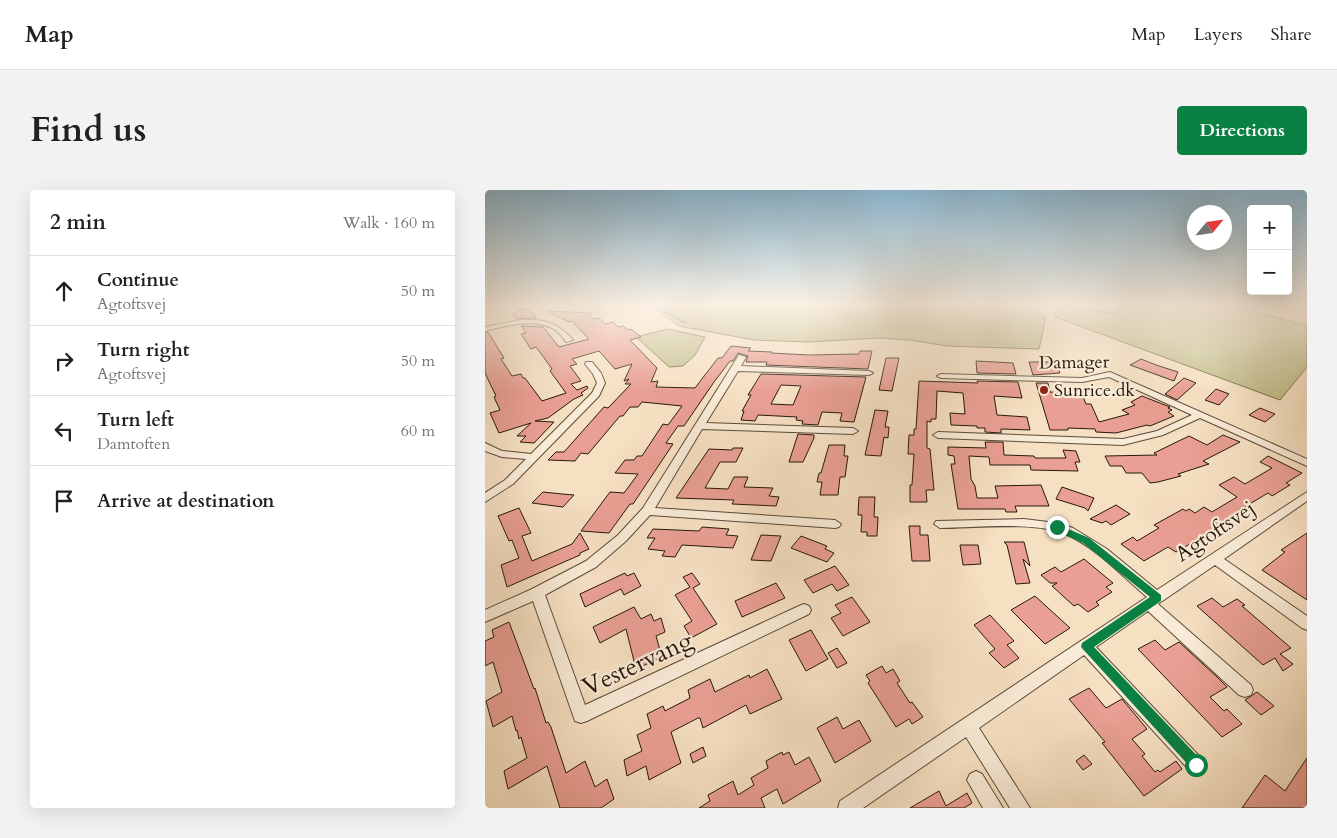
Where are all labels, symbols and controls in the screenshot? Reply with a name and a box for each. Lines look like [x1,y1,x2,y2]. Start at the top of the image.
text: Map [25,18,74,51]
text: Map [1131,22,1166,47]
text: Layers [1194,22,1243,47]
text: Share [1271,22,1312,47]
text: Find us [30,106,146,154]
button: Directions [1177,106,1307,155]
north arrow [1187,205,1232,250]
map controls [1247,205,1292,295]
button: + [1247,205,1292,250]
text: 2 min [50,208,106,237]
text: Walk · 160 m [343,212,435,234]
button: − [1247,250,1292,295]
text: Continue [97,267,179,293]
icon: ahead [50,277,78,305]
text: 50 m [401,280,435,302]
text: Agtoftsvej [97,293,166,315]
text: Turn right [97,337,189,363]
icon: right [50,347,78,375]
street label: Damager [1039,349,1110,376]
text: 50 m [401,350,435,372]
text: Agtoftsvej [97,363,166,385]
place label: Sunrice.dk [1054,378,1135,403]
marker: Sunrice.dk [1038,384,1050,396]
text: Turn left [97,407,174,433]
icon: left [50,417,78,445]
text: 60 m [401,420,435,442]
text: Damtoften [97,433,170,455]
icon: arrive [50,487,78,515]
text: Arrive at destination [97,488,274,514]
street label: Agtoftsvej [1170,494,1261,569]
route end [1046,516,1069,539]
street label: Vestervang [577,624,698,704]
route start [1185,754,1208,777]

